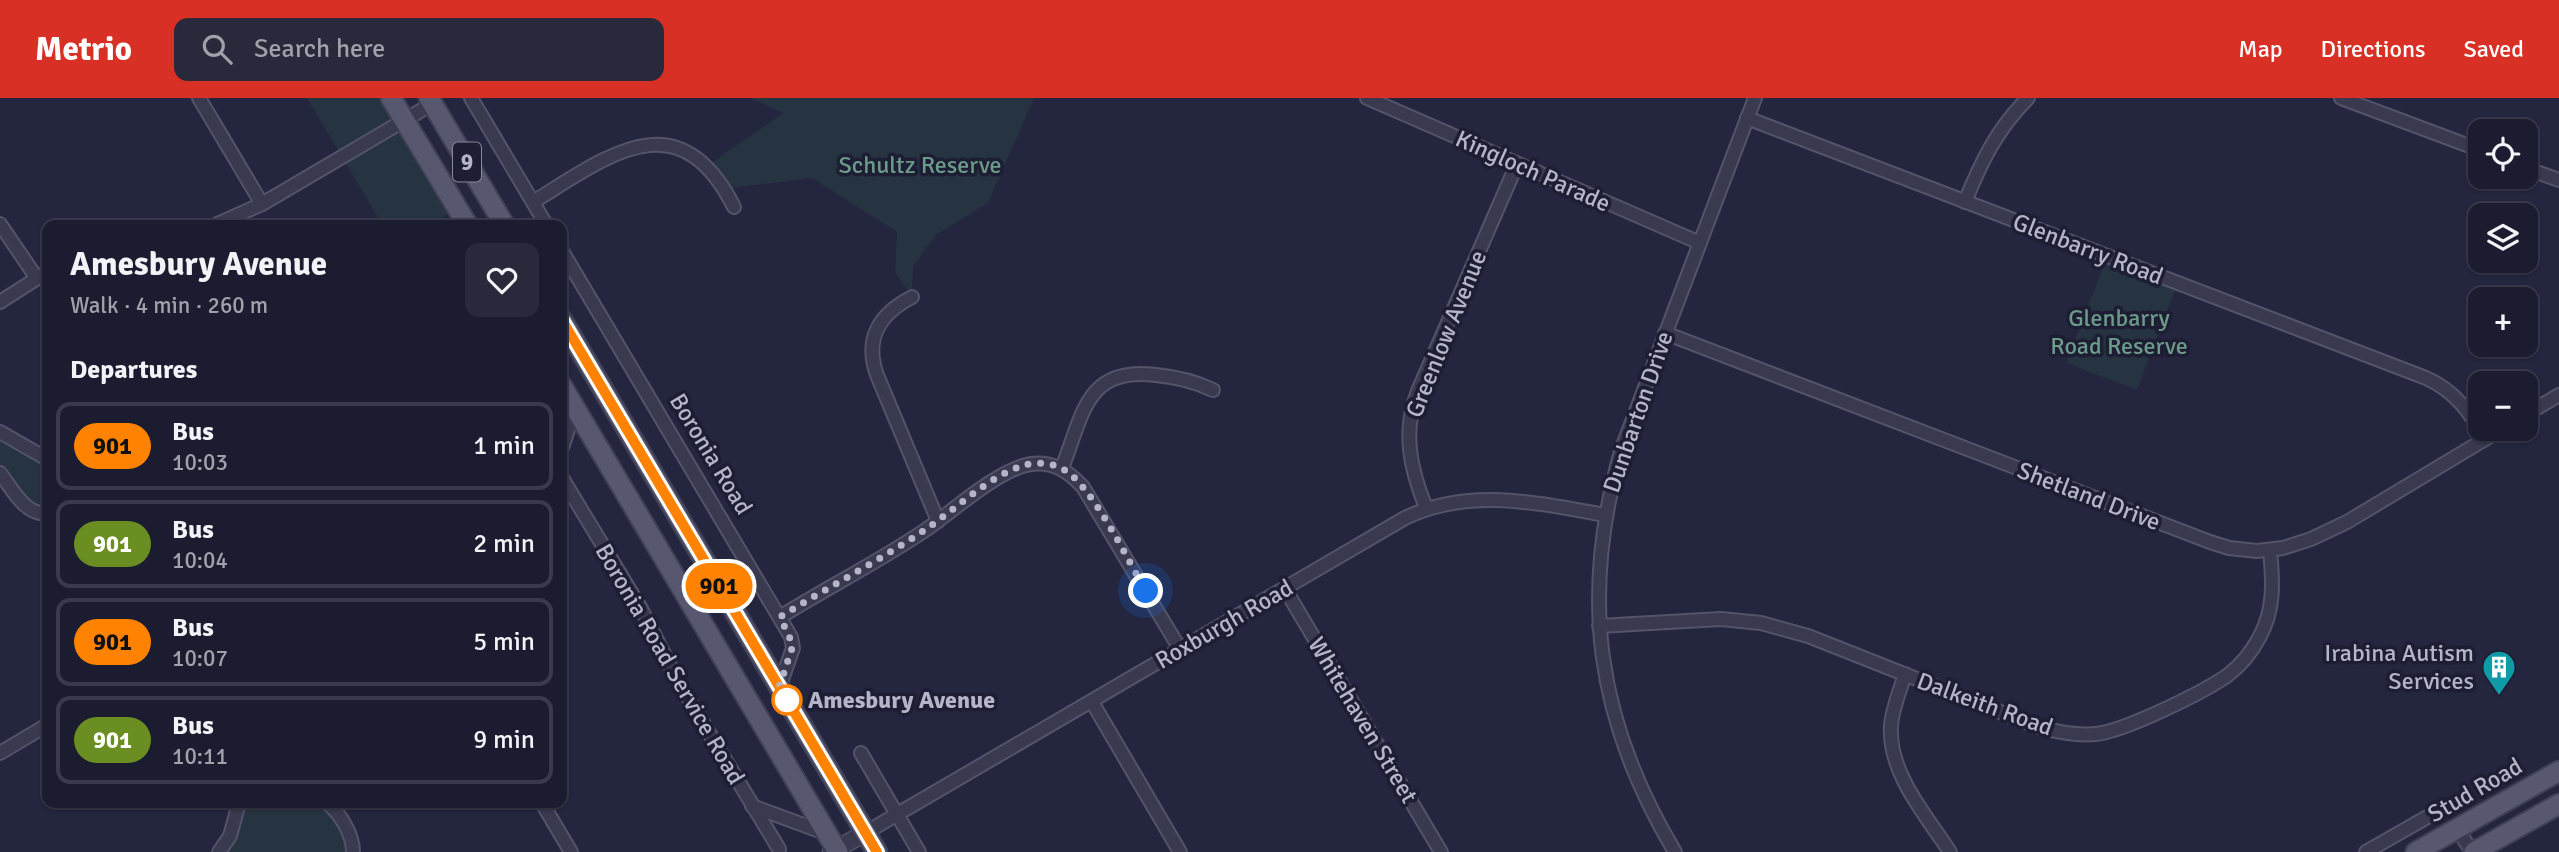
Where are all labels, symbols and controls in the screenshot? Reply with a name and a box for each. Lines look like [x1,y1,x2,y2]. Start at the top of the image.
search box [174,18,664,81]
text: Metrio [35,29,132,70]
icon: search [198,30,236,68]
text: Search here [254,33,385,65]
text: Map [2238,34,2283,64]
text: Directions [2321,34,2426,64]
text: Saved [2464,34,2524,64]
map controls [2468,119,2538,441]
button: locate [2468,119,2538,189]
street label: Kingloch Parade [1451,123,1615,219]
road number: 9 [453,142,481,181]
park label: Schultz Reserve [838,150,1002,180]
button: layers [2468,203,2538,273]
street label: Glenbarry Road [2009,207,2167,291]
button: heart [465,243,539,317]
text: Amesbury Avenue [70,244,327,285]
street label: Greenlow Avenue [1399,246,1493,422]
button: + [2468,287,2538,357]
text: Walk · 4 min · 260 m [70,291,268,320]
park label: Glenbarry Road Reserve [2050,303,2188,361]
street label: Dunbarton Drive [1596,327,1680,497]
text: Departures [70,354,197,386]
button: − [2468,371,2538,441]
street label: Boronia Road [663,388,759,520]
text: Bus [172,416,214,448]
text: 1 min [473,430,535,462]
text: 901 [93,431,132,461]
text: 10:03 [172,448,228,477]
street label: Shetland Drive [2013,455,2165,537]
text: Bus [172,514,214,546]
text: 2 min [473,528,535,560]
text: 901 [93,529,132,559]
street label: Boronia Road Service Road [589,538,751,790]
text: 10:04 [172,546,228,575]
line badge: 901 [679,563,759,609]
text: 901 [700,571,738,601]
your location [1128,573,1163,608]
street label: Roxburgh Road [1150,573,1298,675]
text: Bus [172,612,214,644]
text: 5 min [473,626,535,658]
text: 901 [93,627,132,657]
street label: Whitehaven Street [1302,632,1424,808]
place label: Irabina Autism Services [2324,638,2474,696]
text: 10:07 [172,644,228,673]
building icon: Irabina Autism Services [2480,648,2518,697]
street label: Dalkeith Road [1913,666,2057,742]
marker: Amesbury Avenue [772,685,802,715]
place label: Amesbury Avenue [808,685,995,715]
text: Bus [172,710,214,742]
text: 9 min [473,724,535,756]
text: 901 [93,725,132,755]
text: 10:11 [172,742,228,771]
street label: Stud Road [2422,751,2528,829]

